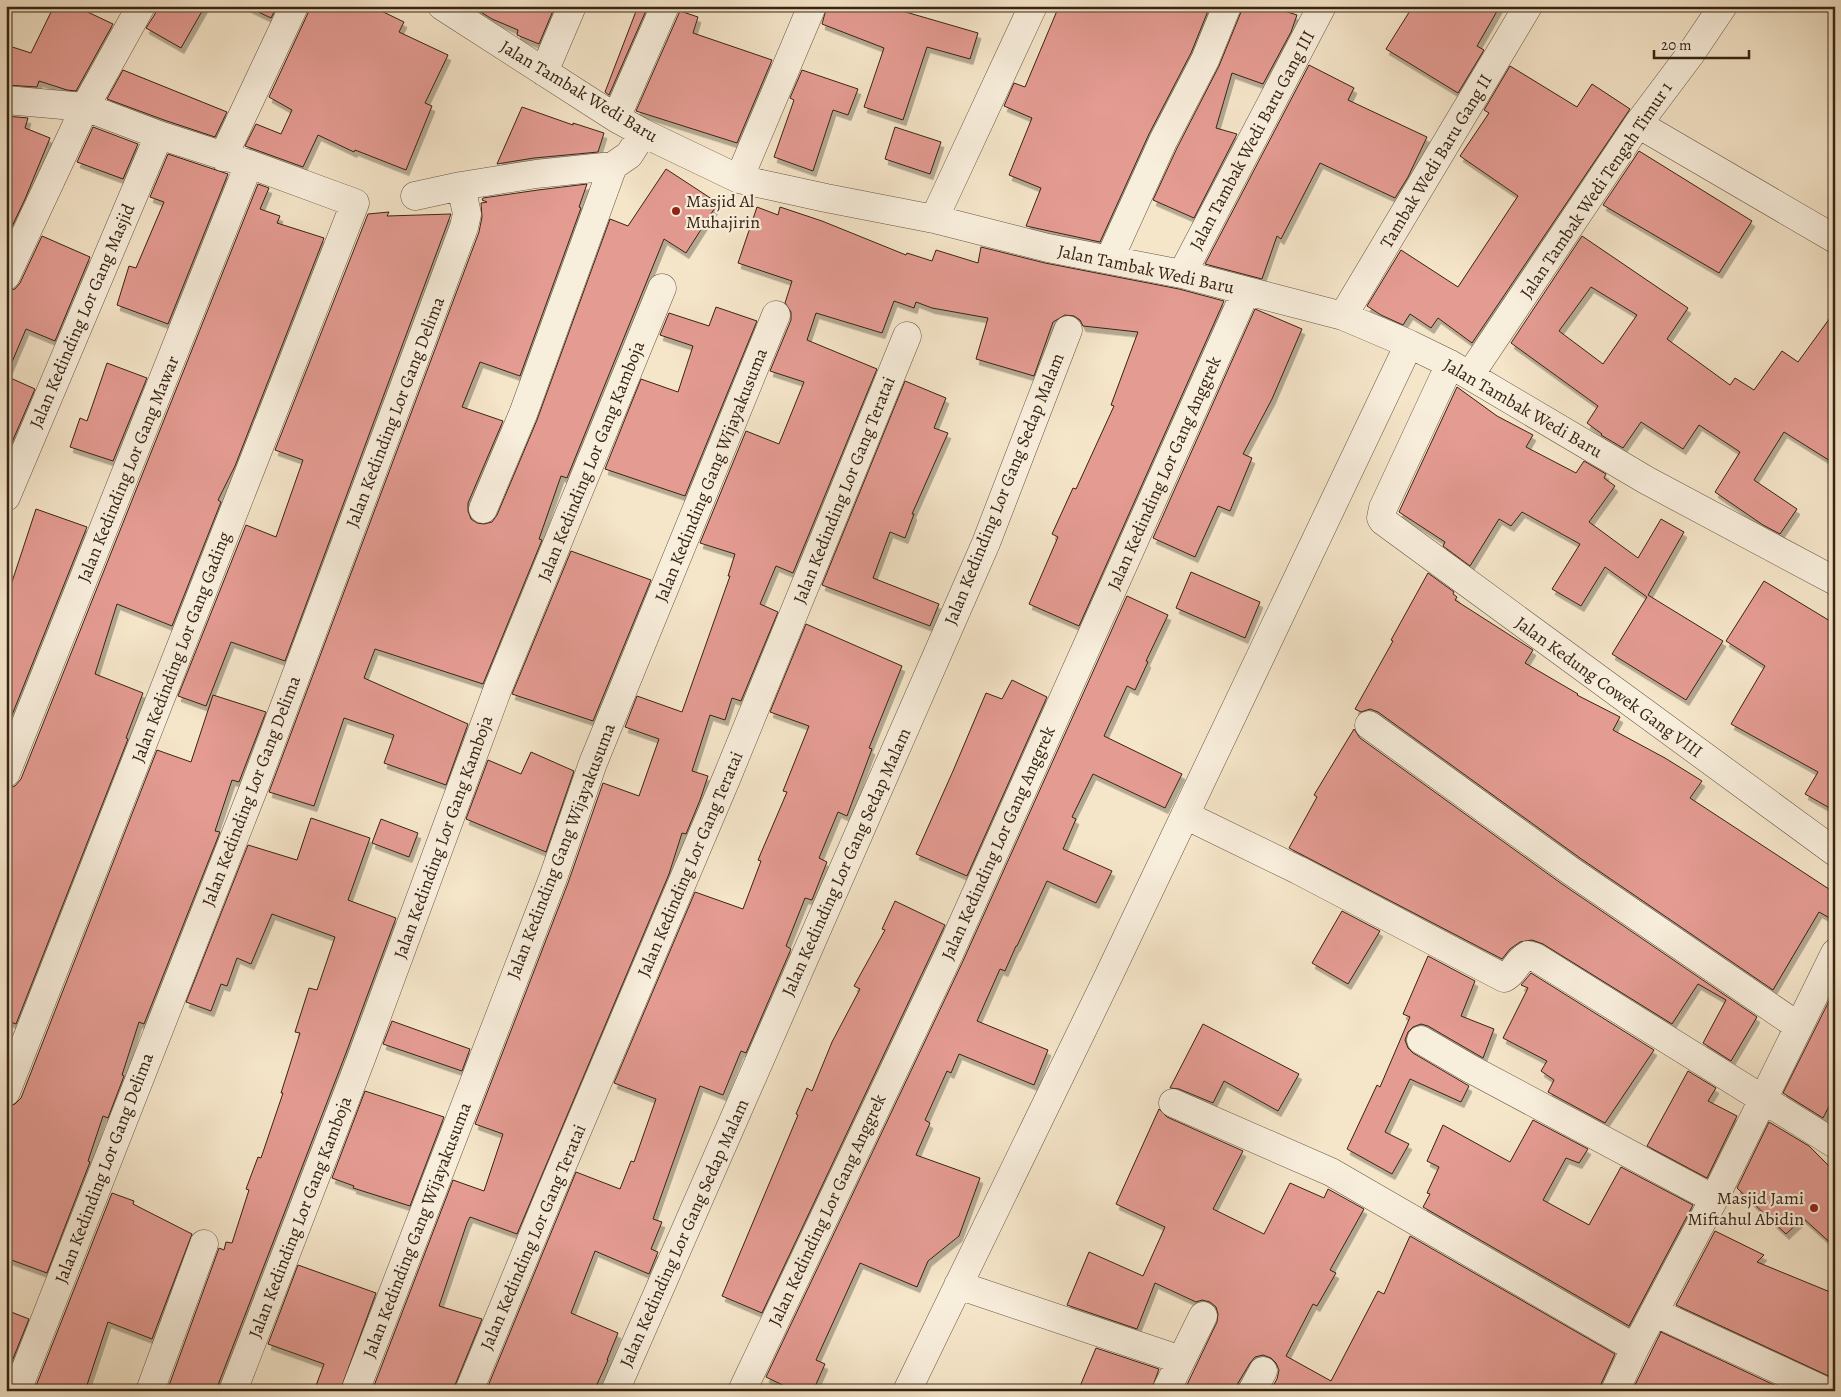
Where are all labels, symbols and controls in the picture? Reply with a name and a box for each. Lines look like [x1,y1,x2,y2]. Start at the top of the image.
street label: Jalan Tambak Wedi Baru Gang III [1184,26,1320,254]
scale bar [1654,28,1748,60]
street label: Jalan Tambak Wedi Baru [496,34,662,148]
text: 20 m [1661,35,1692,55]
street label: Tambak Wedi Baru Gang II [1374,69,1498,253]
street label: Jalan Tambak Wedi Tengah Timur 1 [1514,77,1678,303]
place label: Masjid Al Muhajirin [686,189,760,234]
street label: Jalan Kedinding Lor Gang Masjid [24,200,140,432]
marker: Masjid Al Muhajirin [670,205,682,217]
street label: Jalan Tambak Wedi Baru [1056,239,1237,299]
street label: Jalan Kedinding Lor Gang Delima [340,293,450,531]
street label: Jalan Kedinding Lor Gang Kamboja [532,337,651,585]
street label: Jalan Kedinding Gang Wijayakusuma [649,344,773,606]
street label: Jalan Kedinding Lor Gang Sedap Malam [938,349,1070,629]
street label: Jalan Kedinding Lor Gang Mawar [71,352,185,586]
street label: Jalan Kedinding Lor Gang Anggrek [1101,352,1227,594]
street label: Jalan Tambak Wedi Baru [1439,353,1607,463]
street label: Jalan Kedinding Lor Gang Teratai [787,373,901,607]
street label: Jalan Kedinding Lor Gang Gading [126,528,236,766]
street label: Jalan Kedung Cowek Gang VIII [1510,611,1708,763]
street label: Jalan Kedinding Lor Gang Delima [196,672,306,910]
street label: Jalan Kedinding Lor Gang Kamboja [388,711,498,962]
street label: Jalan Kedinding Gang Wijayakusuma [501,719,621,982]
street label: Jalan Kedinding Lor Gang Anggrek [935,722,1061,964]
street label: Jalan Kedinding Lor Gang Sedap Malam [776,724,916,1000]
street label: Jalan Kedinding Lor Gang Teratai [631,747,749,981]
street label: Jalan Kedinding Lor Gang Delima [49,1049,159,1287]
street label: Jalan Kedinding Lor Gang Anggrek [763,1090,891,1330]
street label: Jalan Kedinding Lor Gang Kamboja [243,1092,358,1341]
street label: Jalan Kedinding Lor Gang Sedap Malam [614,1095,754,1371]
street label: Jalan Kedinding Gang Wijayakusuma [357,1098,477,1361]
street label: Jalan Kedinding Lor Gang Teratai [474,1120,592,1354]
place label: Masjid Jami Miftahul Abidin [1687,1186,1804,1231]
marker: Masjid Jami Miftahul Abidin [1808,1202,1820,1214]

